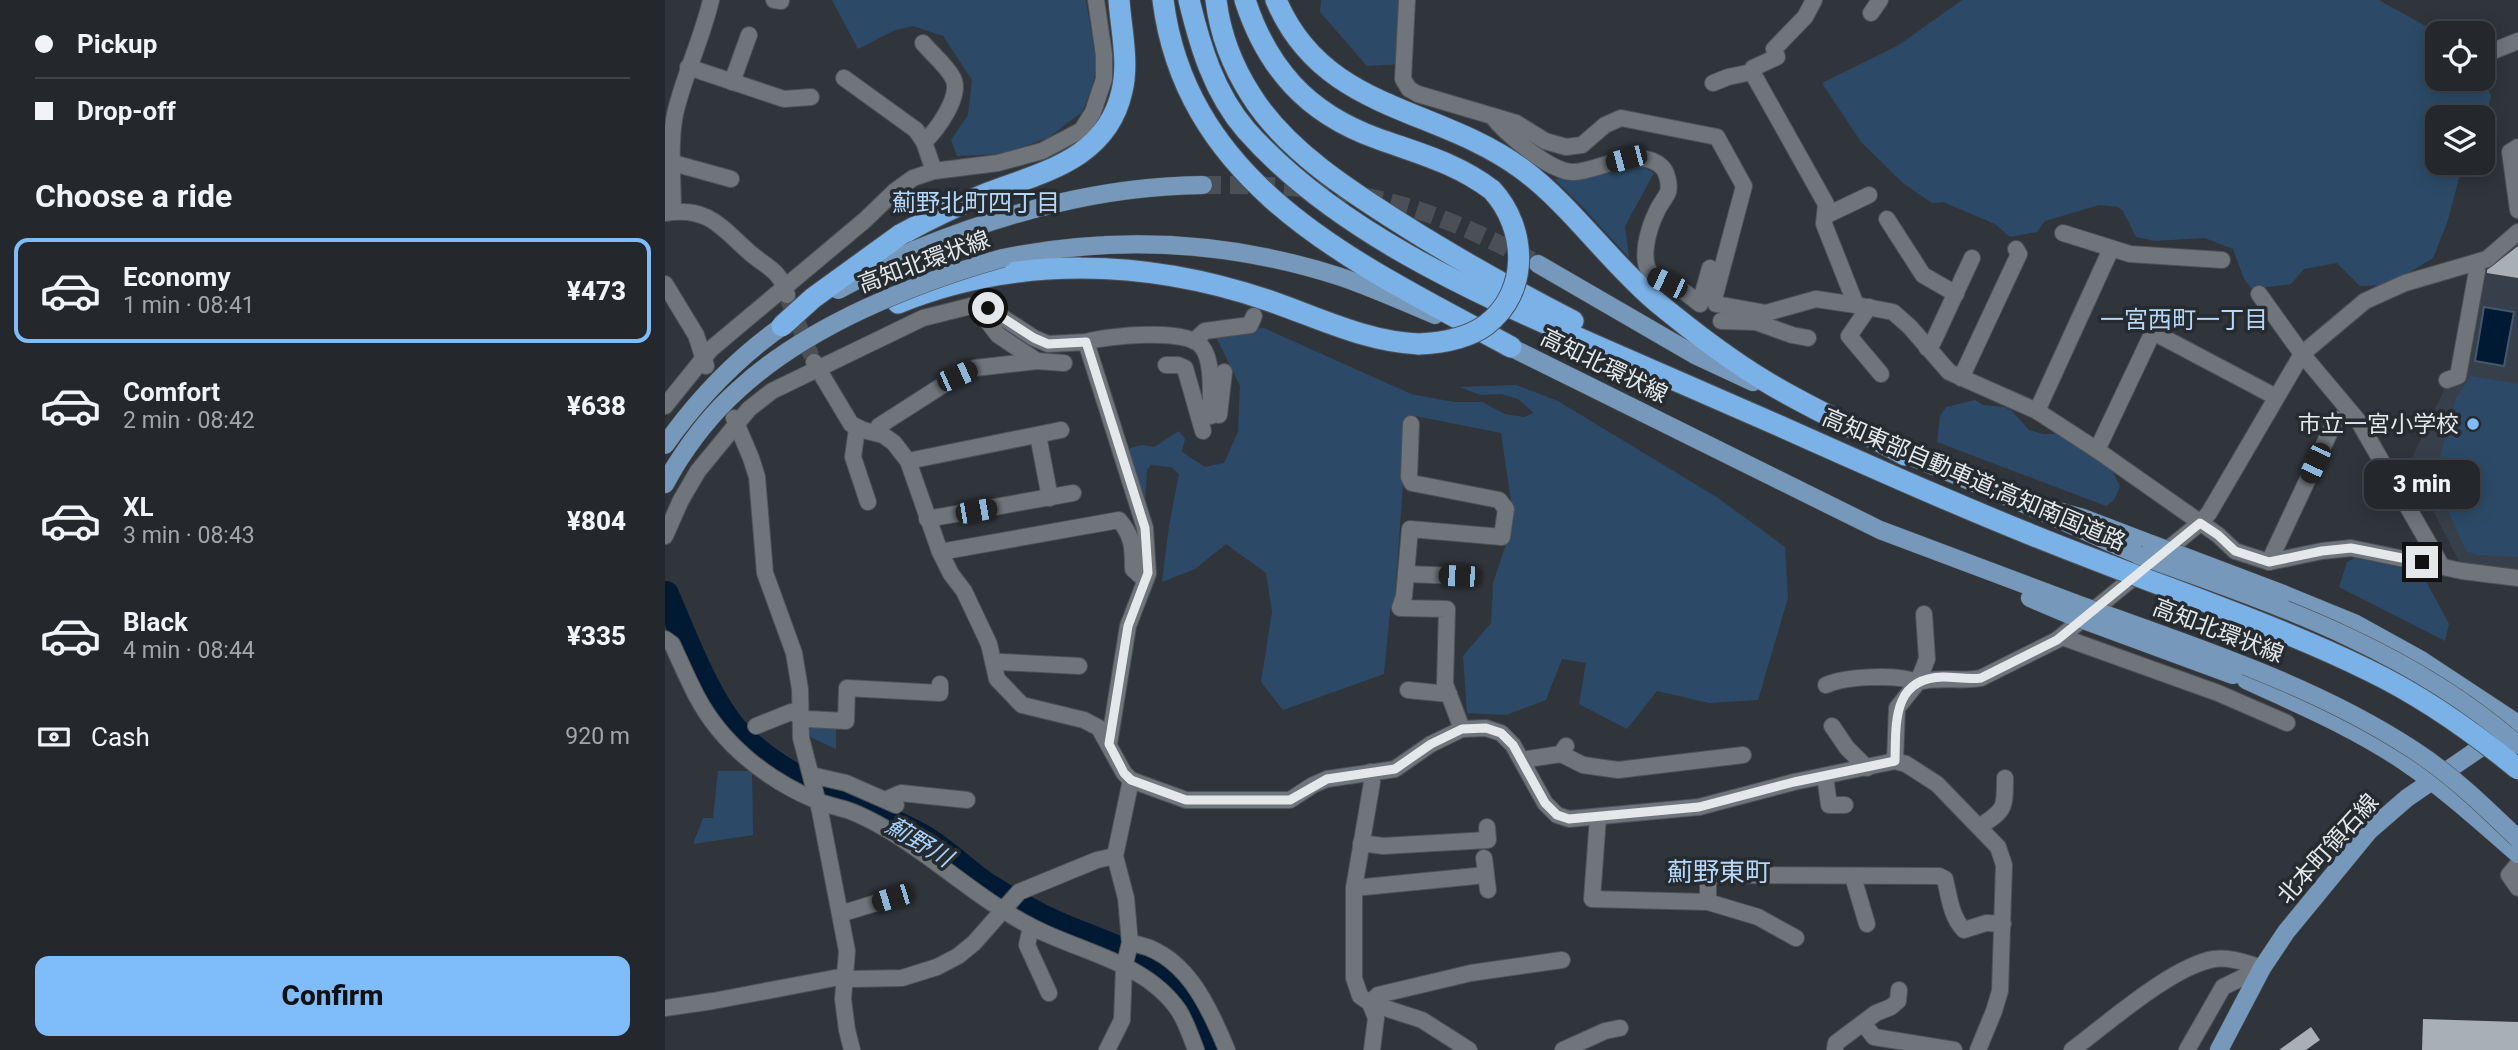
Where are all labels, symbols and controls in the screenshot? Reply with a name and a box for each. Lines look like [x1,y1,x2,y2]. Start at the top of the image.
map controls [2425,21,2495,175]
button: locate [2425,21,2495,91]
text: Pickup [77,29,157,59]
text: Drop-off [77,96,176,126]
button: layers [2425,105,2495,175]
car [1603,143,1650,175]
text: Choose a ride [35,177,232,215]
district label: 薊野北町四丁目 [892,189,1060,217]
street label: 高知北環状線 [855,226,993,298]
icon: car [39,259,102,322]
text: Economy [123,262,230,292]
car [1644,265,1691,301]
text: ¥473 [567,276,626,306]
text: 1 min · 08:41 [123,292,255,319]
route start [972,292,1004,324]
district label: 一宮西町一丁目 [2100,306,2268,334]
street label: 高知北環状線 [1536,324,1672,408]
car [934,358,981,394]
icon: car [39,374,102,437]
text: Comfort [123,377,220,407]
text: ¥638 [567,391,626,421]
street label: 高知東部自動車道;高知南国道路 [1818,404,2130,556]
text: 2 min · 08:42 [123,407,255,434]
place label: 市立一宮小学校 [2298,411,2459,438]
marker: 市立一宮小学校 [2465,416,2481,432]
car [2297,440,2334,486]
callout: 3 min [2364,461,2480,510]
text: 3 min [2393,471,2451,498]
icon: car [39,489,102,552]
text: XL [123,492,154,522]
car [954,497,999,525]
text: ¥804 [567,506,626,536]
text: 3 min · 08:43 [123,522,255,549]
route end [2406,546,2438,578]
car [1438,565,1481,587]
street label: 高知北環状線 [2149,594,2287,668]
icon: car [39,604,102,667]
text: Black [123,607,188,637]
text: ¥335 [567,621,626,651]
text: 4 min · 08:44 [123,637,255,664]
icon: cash [35,718,73,756]
text: Cash [91,722,150,752]
text: 920 m [565,723,630,750]
street label: 北本町領石線 [2272,789,2384,909]
water label: 薊野川 [881,811,960,874]
district label: 薊野東町 [1667,857,1771,887]
car [869,882,916,914]
button: Confirm [35,956,630,1036]

